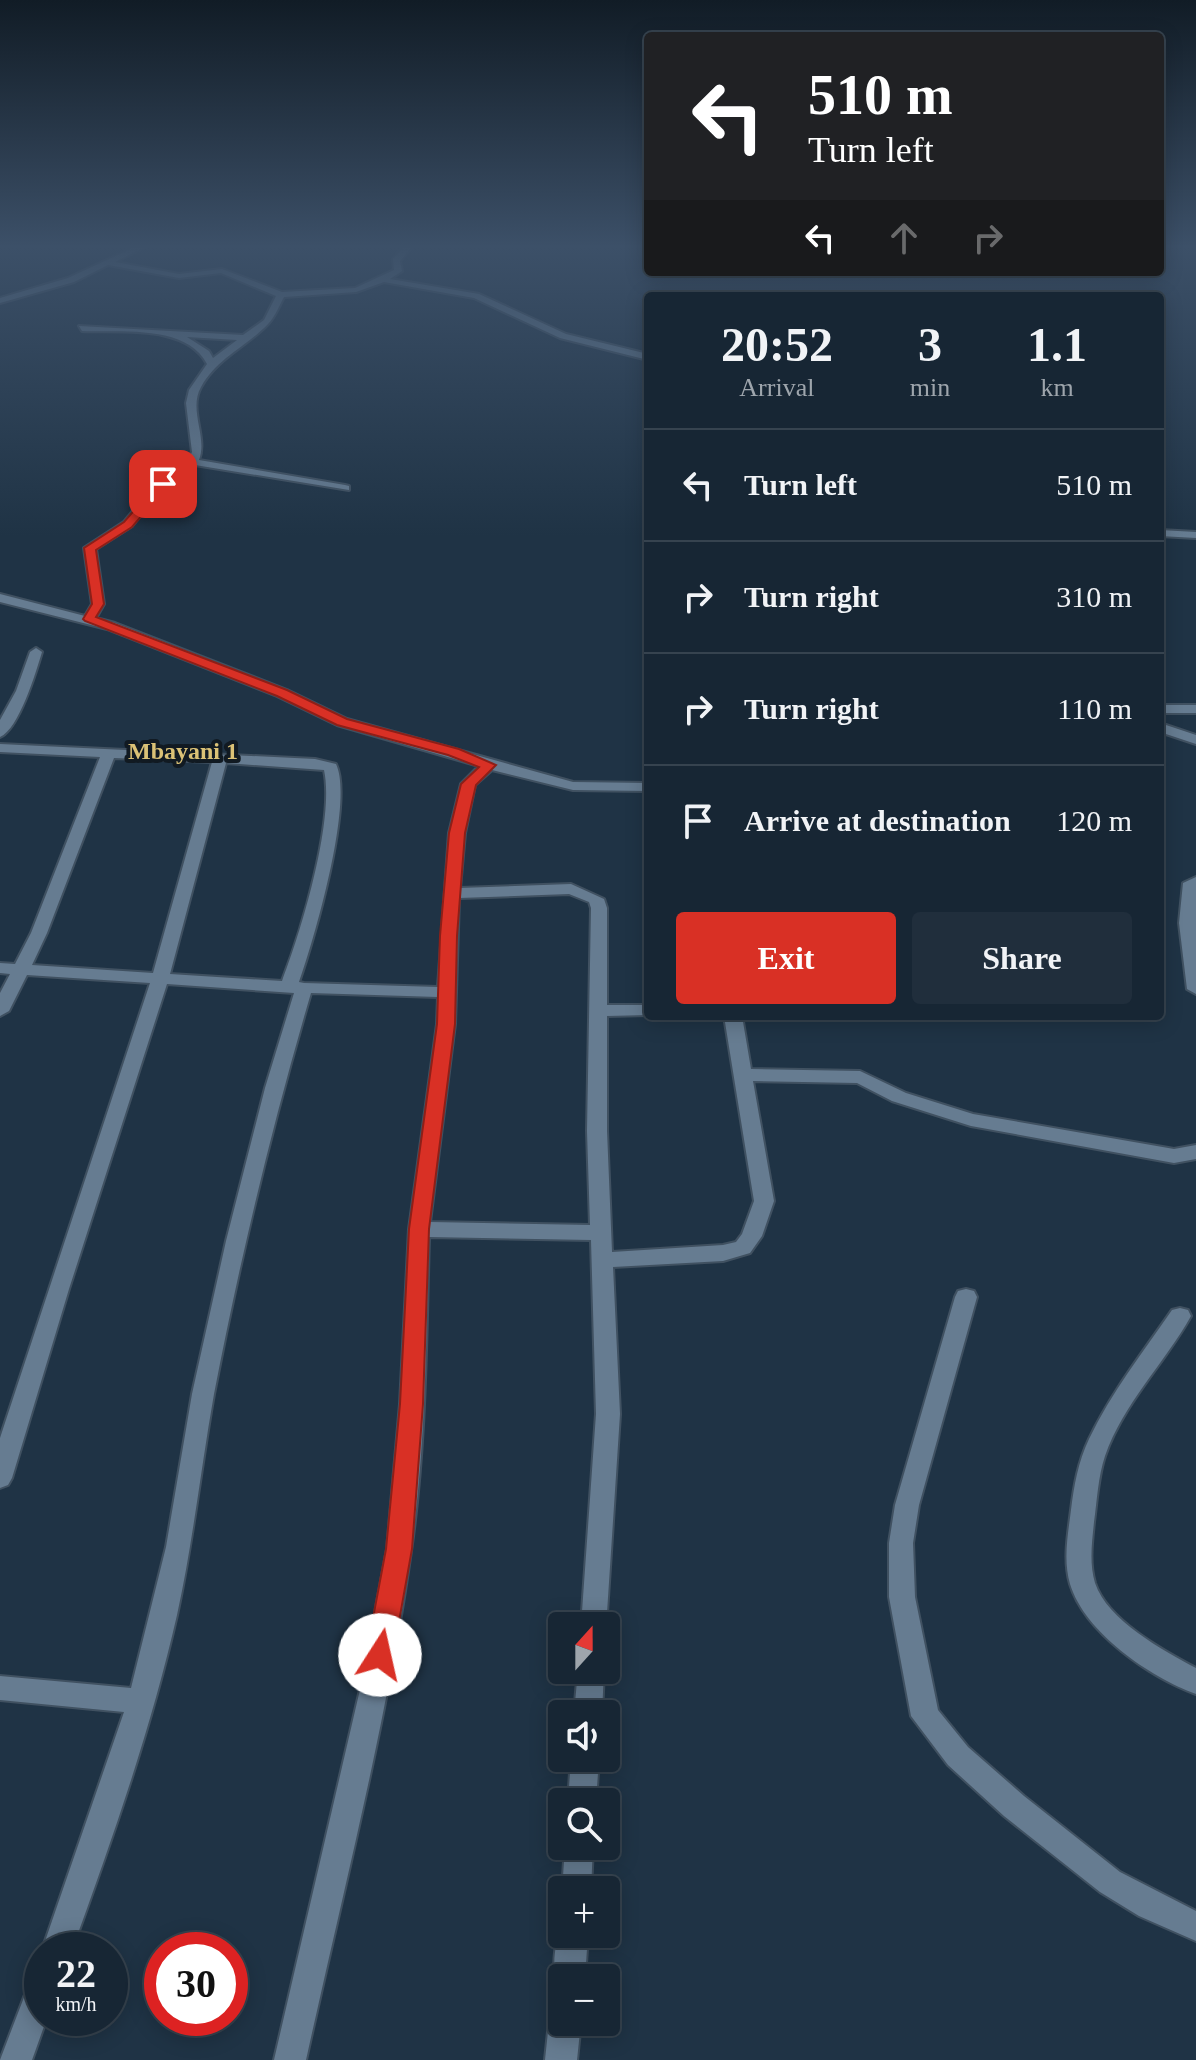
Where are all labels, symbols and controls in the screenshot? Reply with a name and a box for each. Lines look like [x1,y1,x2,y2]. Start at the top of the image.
icon: left [676,64,780,168]
text: 510 m [808,64,953,126]
text: Turn left [808,130,934,170]
icon: left [798,216,842,260]
icon: ahead [882,216,926,260]
icon: right [966,216,1010,260]
text: 20:52 [721,318,833,371]
text: 3 [918,318,942,371]
text: 1.1 [1027,318,1087,371]
text: Arrival [739,373,814,402]
text: min [910,373,950,402]
text: km [1040,373,1074,402]
pin [129,450,197,518]
icon: arrive [141,462,185,506]
icon: left [676,463,720,507]
text: Turn left [744,468,857,501]
text: 510 m [1056,468,1132,501]
icon: right [676,575,720,619]
text: Turn right [744,580,879,613]
text: 310 m [1056,580,1132,613]
icon: right [676,687,720,731]
text: Turn right [744,692,879,725]
text: 110 m [1057,692,1132,725]
district label: Mbayani 1 [128,738,238,764]
icon: arrive [676,799,720,843]
text: Arrive at destination [744,804,1011,837]
text: 120 m [1056,804,1132,837]
button: Exit [676,912,896,1004]
button: Share [912,912,1132,1004]
north arrow [548,1612,620,1684]
map controls [548,1612,620,2036]
position arrow [338,1613,422,1697]
button: sound [548,1700,620,1772]
button: search [548,1788,620,1860]
button: + [548,1876,620,1948]
speed limit sign: 30 [144,1932,248,2036]
text: 22 [56,1951,96,1996]
button: − [548,1964,620,2036]
text: km/h [55,1993,97,2015]

